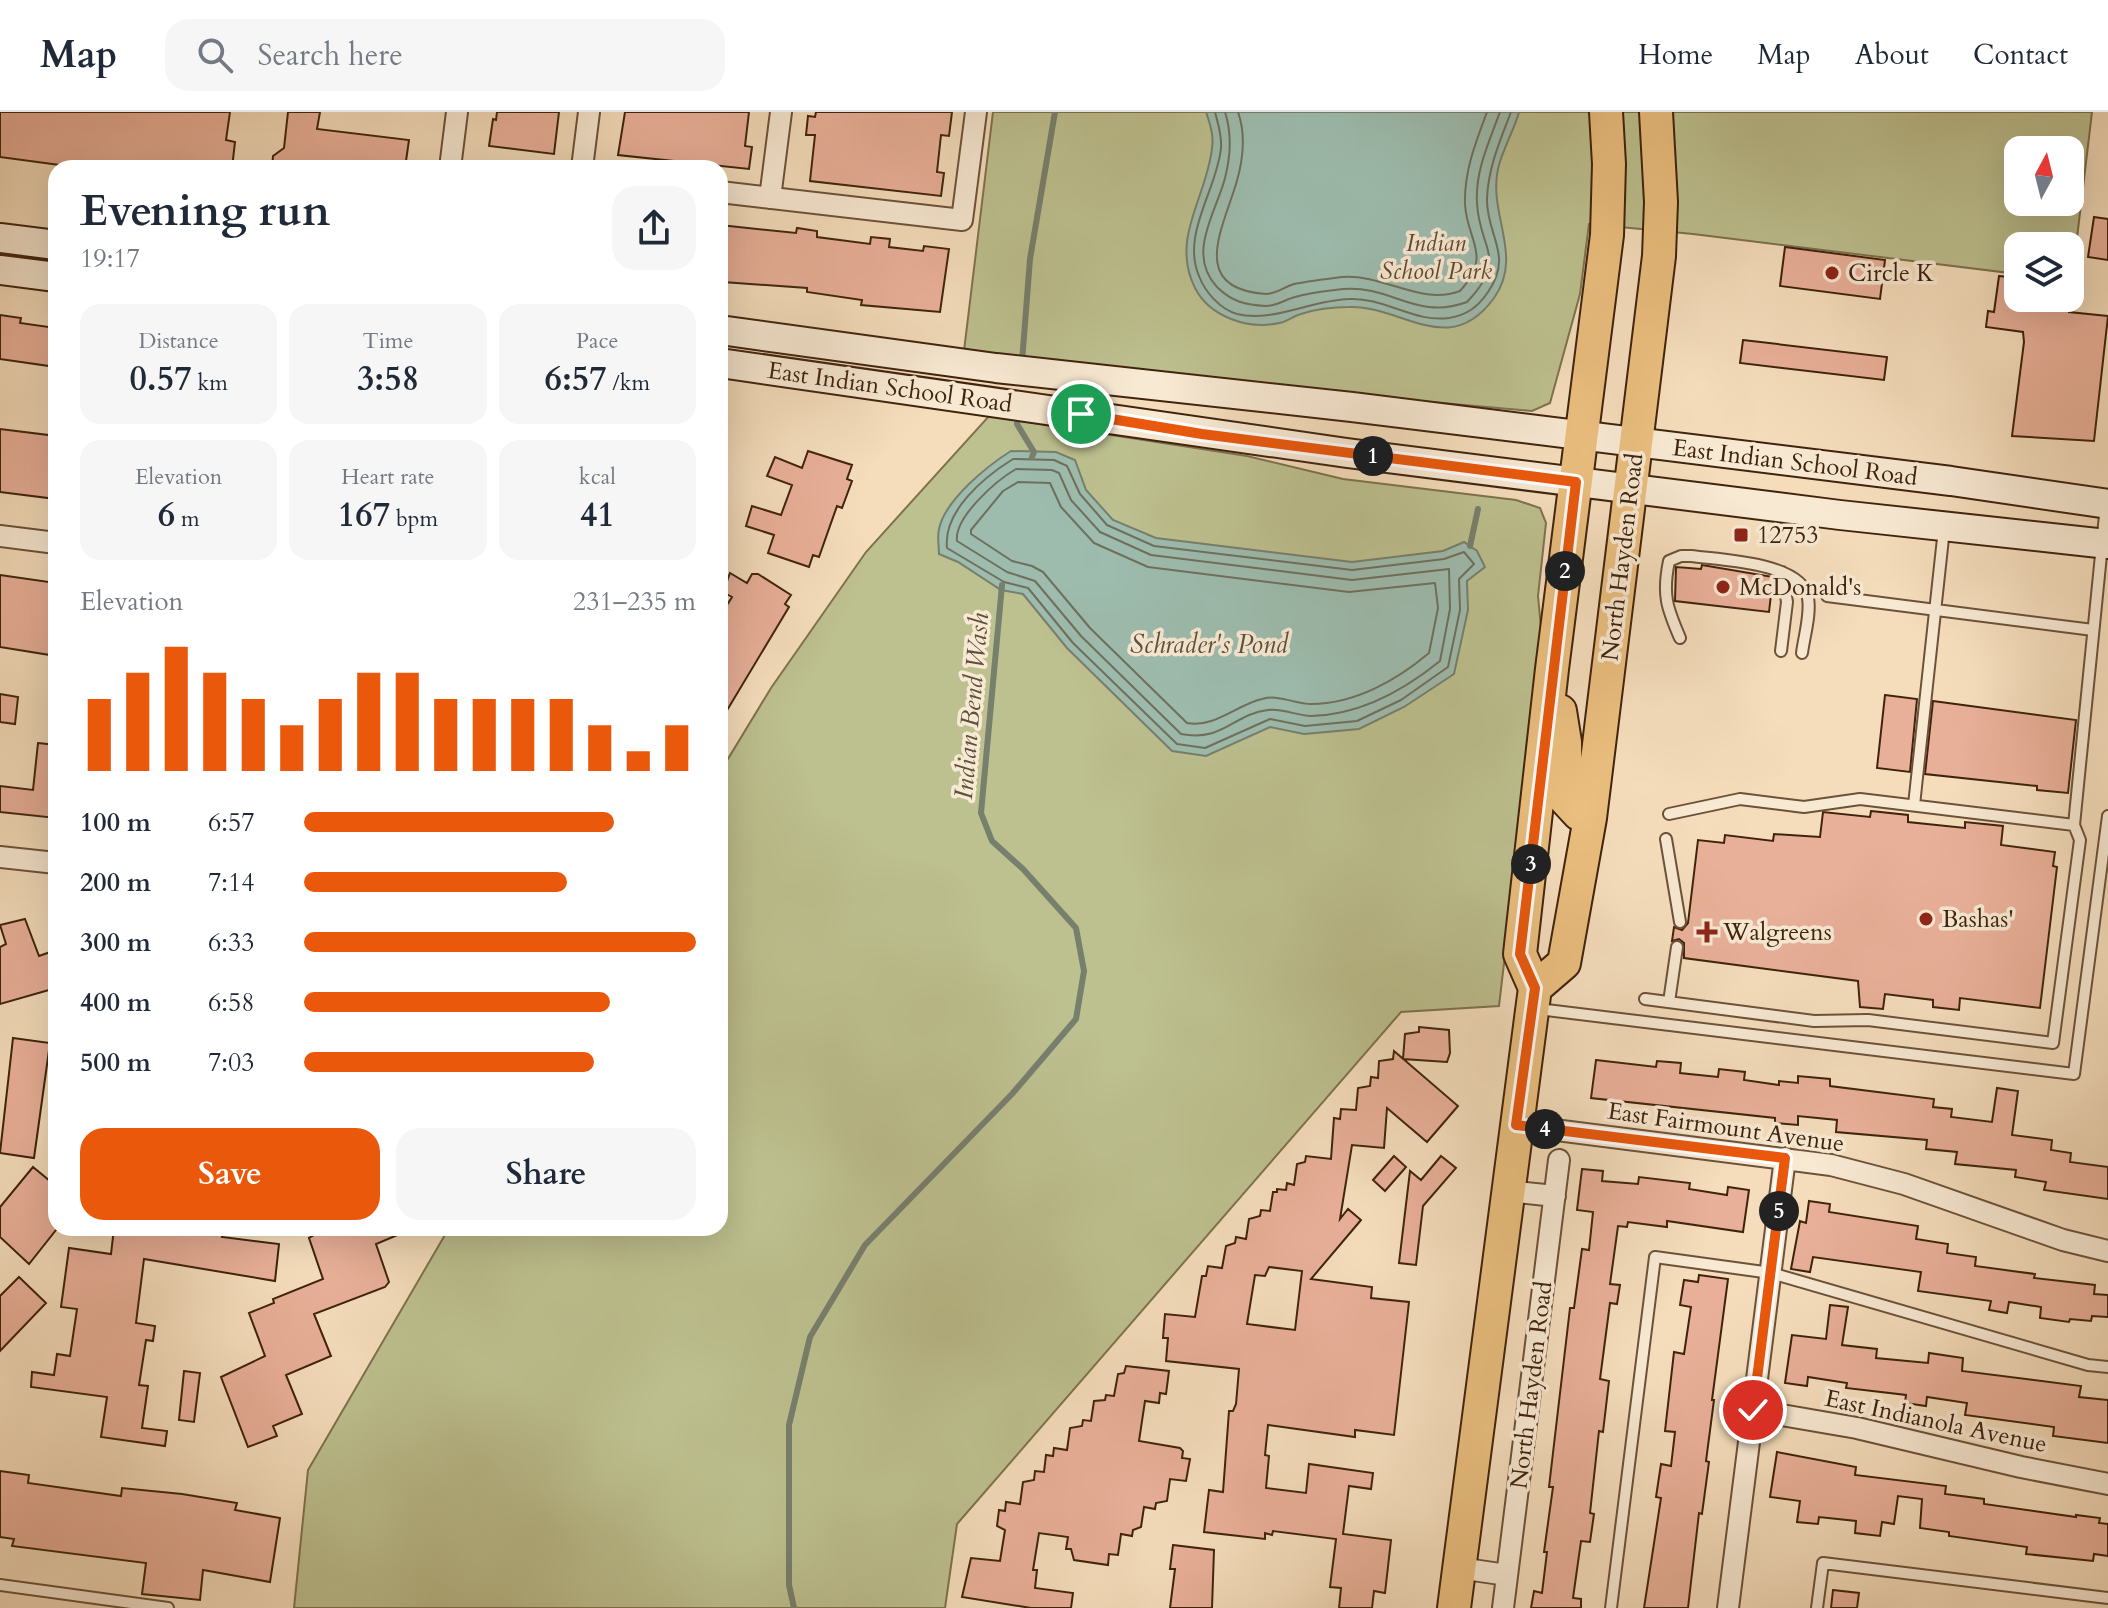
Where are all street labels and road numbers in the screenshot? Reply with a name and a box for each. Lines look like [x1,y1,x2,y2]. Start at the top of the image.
street label: East Indian School Road [766,354,1014,421]
street label: East Indian School Road [1671,431,1919,494]
street label: North Hayden Road [1593,451,1652,663]
street label: East Fairmount Avenue [1605,1095,1846,1160]
street label: North Hayden Road [1502,1279,1561,1491]
street label: East Indianola Avenue [1822,1382,2050,1461]

